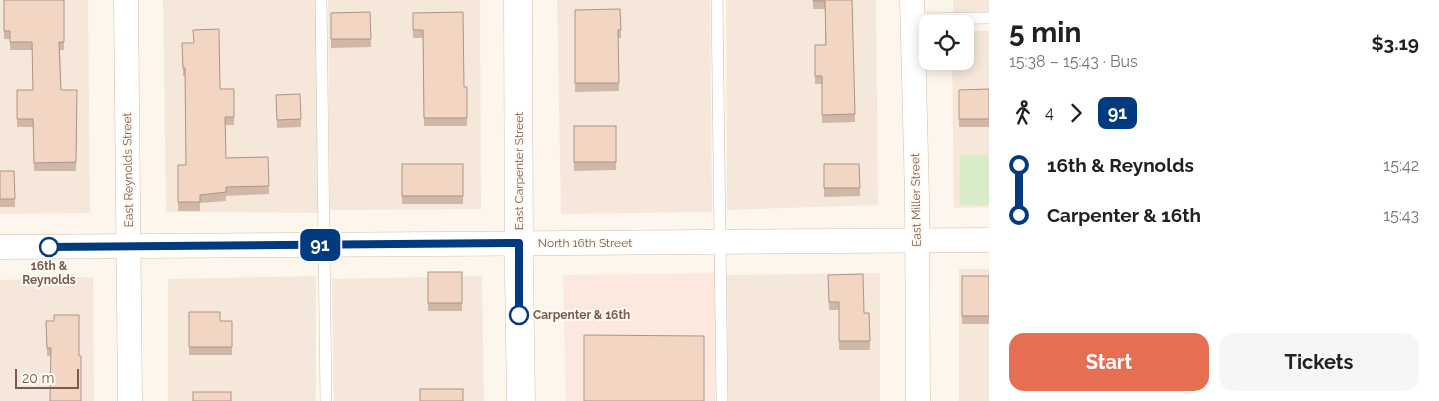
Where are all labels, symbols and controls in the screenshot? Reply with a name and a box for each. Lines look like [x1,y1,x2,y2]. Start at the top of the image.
map controls [919,15,974,70]
button: locate [919,15,974,70]
text: 5 min [1009,16,1081,49]
text: $3.19 [1372,32,1419,54]
text: 15:38 – 15:43 · Bus [1009,52,1138,71]
icon: walk [1009,99,1037,127]
icon: forward [1062,99,1090,127]
text: 91 [1108,102,1127,123]
text: 4 [1045,103,1054,122]
street label: East Carpenter Street [512,112,526,230]
street label: East Reynolds Street [120,113,136,227]
street label: East Miller Street [908,153,924,247]
text: 16th & Reynolds [1047,154,1194,176]
text: 15:42 [1383,156,1419,175]
text: Carpenter & 16th [1047,204,1201,226]
text: 15:43 [1383,206,1419,225]
line badge: 91 [298,229,342,261]
text: 91 [310,234,330,255]
street label: North 16th Street [538,236,632,250]
marker: 16th & Reynolds [39,237,59,257]
place label: 16th & Reynolds [22,259,76,287]
marker: Carpenter & 16th [509,305,529,325]
place label: Carpenter & 16th [533,308,630,322]
button: Start [1009,333,1209,391]
button: Tickets [1219,333,1419,391]
scale bar [15,366,79,389]
text: 20 m [22,370,54,386]

